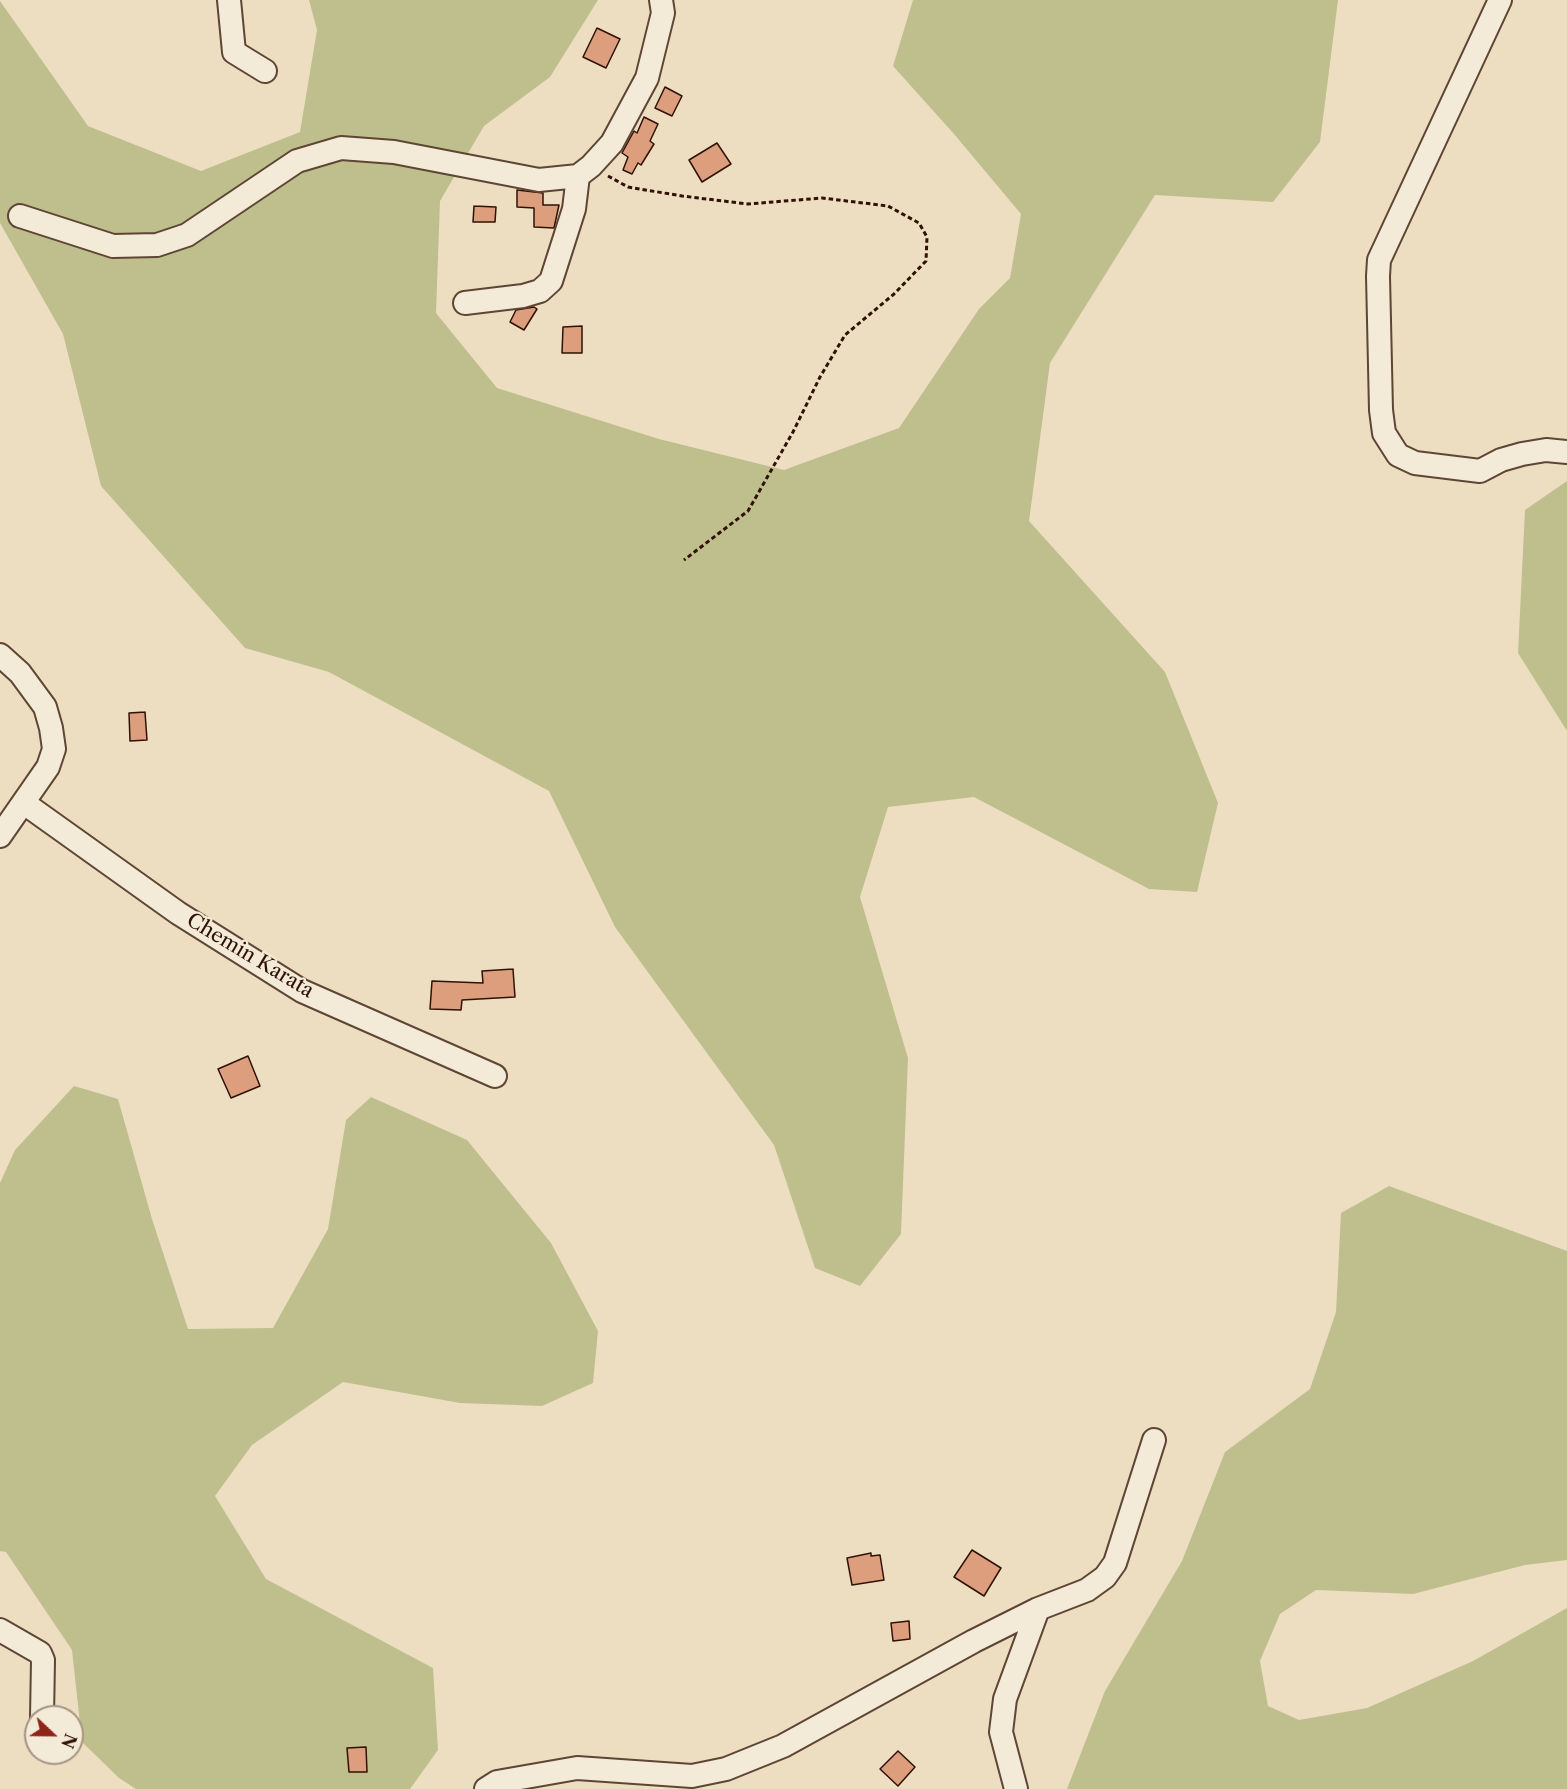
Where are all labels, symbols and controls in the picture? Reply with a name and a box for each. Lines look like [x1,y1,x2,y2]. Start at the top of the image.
street label: Chemin Karata [182,909,318,1003]
north arrow [24,1705,84,1765]
text: N [57,1731,81,1751]

